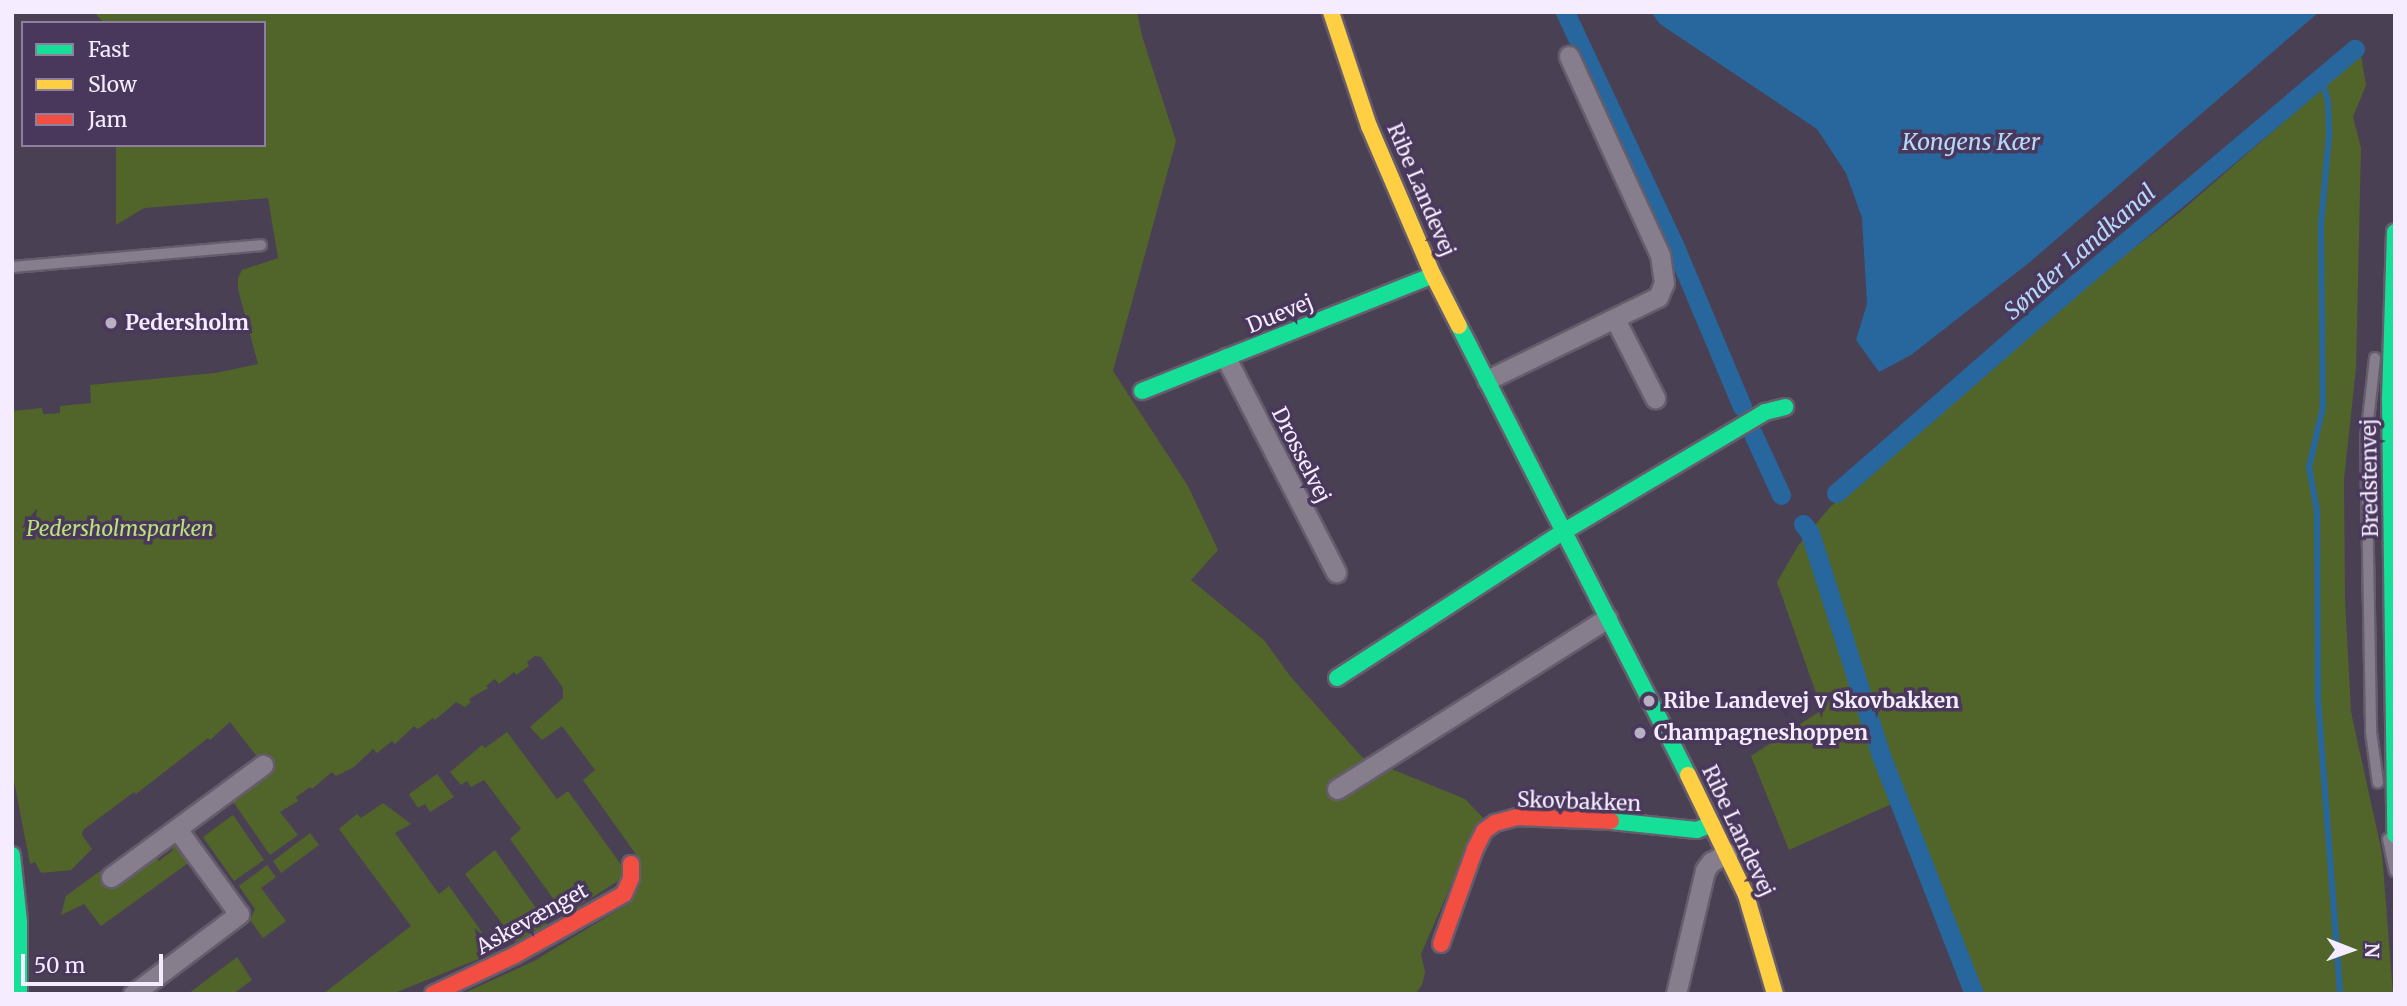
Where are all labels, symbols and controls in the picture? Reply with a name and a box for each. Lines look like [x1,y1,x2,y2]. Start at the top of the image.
legend [21,21,266,147]
text: Fast [88,36,130,63]
text: Slow [88,71,137,98]
text: Jam [88,106,127,133]
street label: Ribe Landevej [1382,120,1460,260]
water label: Kongens Kær [1902,128,2040,156]
water label: Sønder Landkanal [1999,179,2161,325]
street label: Duevej [1243,289,1317,339]
place label: Pedersholm [125,310,249,336]
marker: Pedersholm [103,315,119,331]
street label: Drosselvej [1266,403,1336,507]
street label: Bredstenvej [2356,418,2384,538]
park label: Pedersholmsparken [26,516,214,542]
place label: Ribe Landevej v Skovbakken [1663,688,1959,714]
marker: Ribe Landevej v Skovbakken [1641,693,1657,709]
place label: Champagneshoppen [1654,720,1868,746]
marker: Champagneshoppen [1632,725,1648,741]
street label: Ribe Landevej [1696,761,1780,901]
street label: Skovbakken [1517,787,1641,817]
street label: Askevænget [472,878,592,960]
north arrow [2316,915,2386,985]
scale bar [24,940,166,984]
text: N [2360,943,2384,958]
text: 50 m [34,952,85,979]

